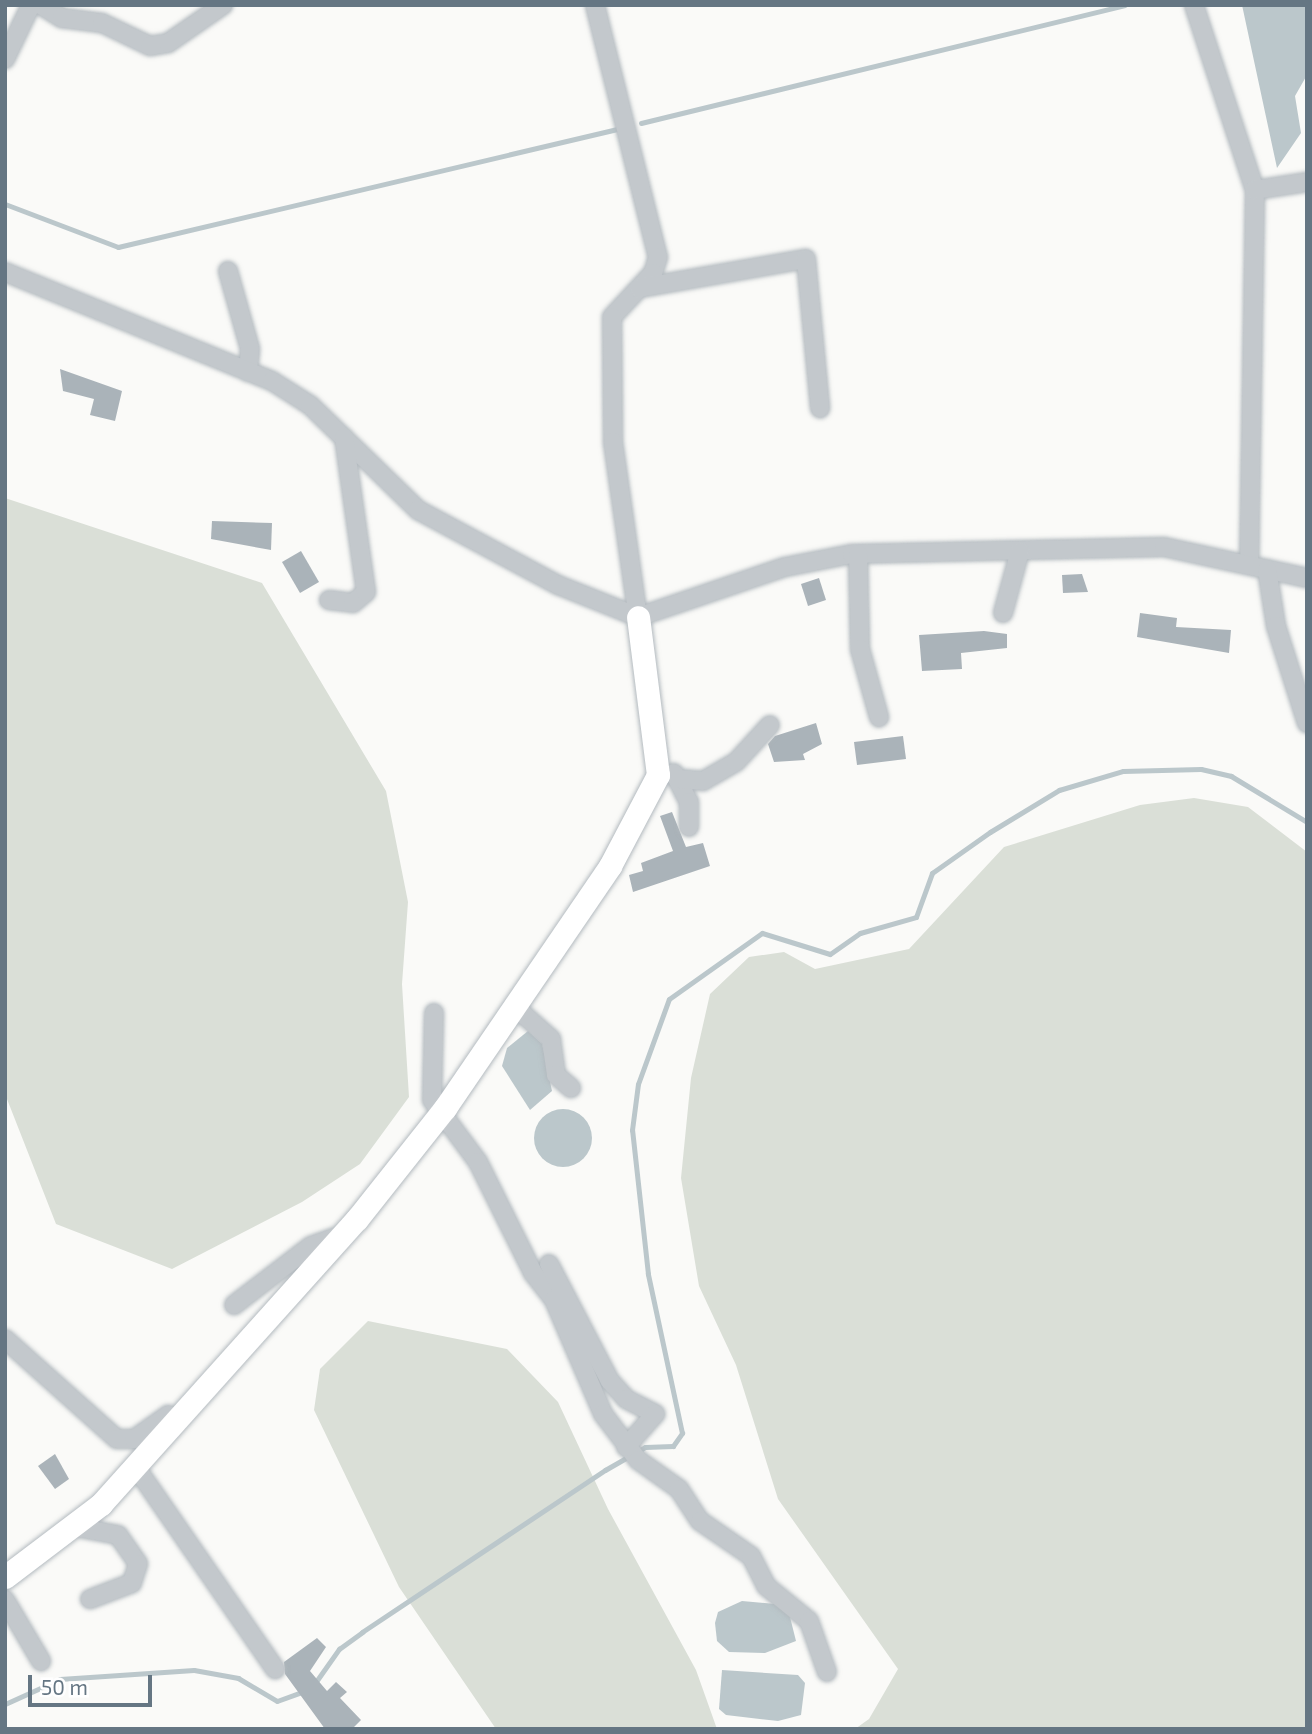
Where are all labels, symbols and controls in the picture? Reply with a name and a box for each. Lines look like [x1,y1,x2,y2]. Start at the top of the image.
scale bar [32,1660,156,1704]
text: 50 m [41,1674,88,1699]

